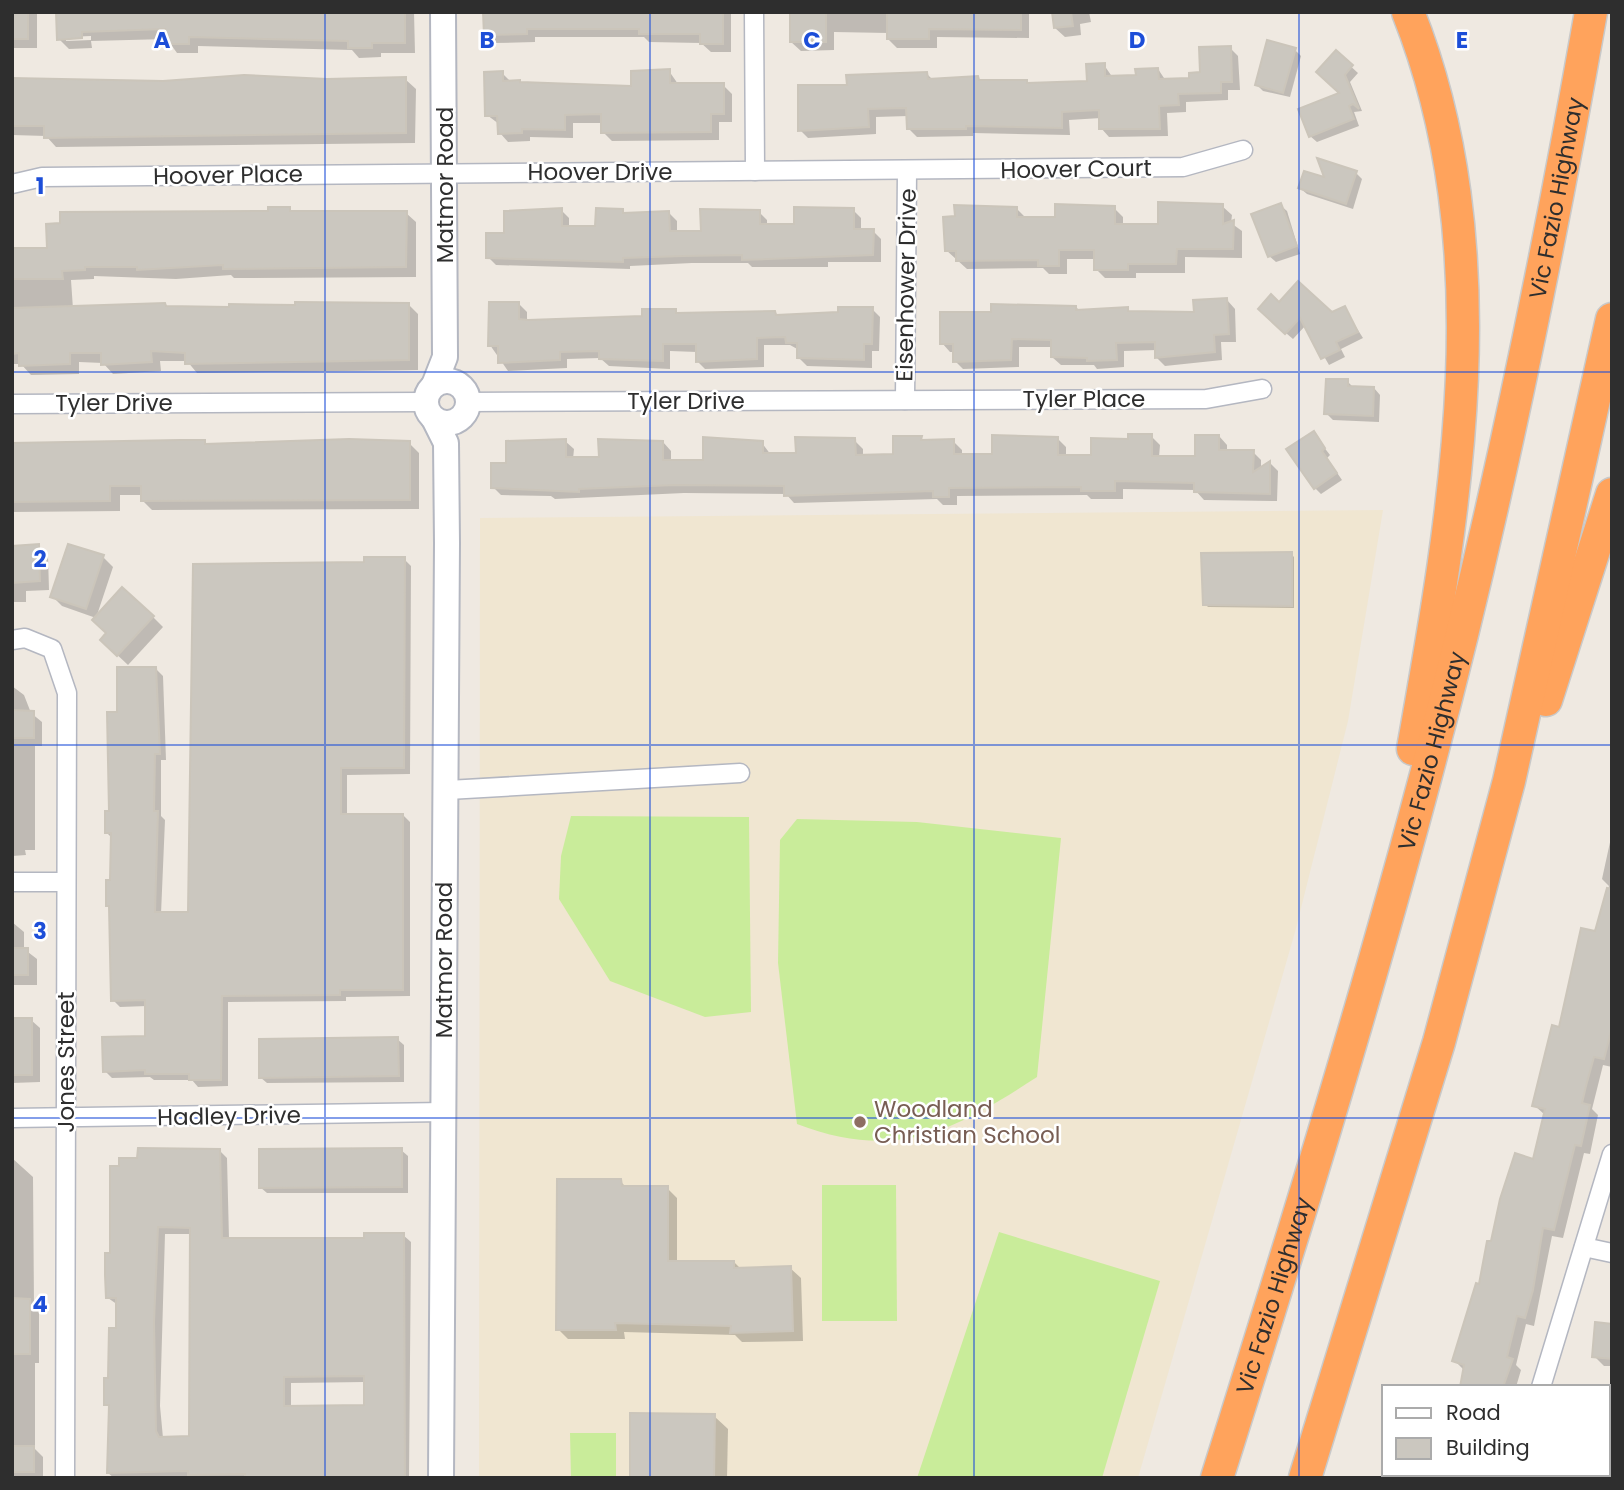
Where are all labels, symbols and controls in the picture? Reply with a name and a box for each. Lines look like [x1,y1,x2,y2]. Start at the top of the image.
text: A [154,24,171,56]
text: B [479,24,495,56]
text: C [803,24,821,56]
text: D [1129,24,1145,56]
text: E [1456,24,1468,56]
street label: Vic Fazio Highway [1521,95,1591,302]
street label: Matmor Road [429,107,461,263]
street label: Hoover Court [1000,152,1152,186]
street label: Hoover Drive [528,156,672,188]
street label: Hoover Place [153,158,303,192]
text: 1 [36,170,44,202]
street label: Eisenhower Drive [888,188,924,382]
street label: Tyler Place [1023,383,1145,415]
street label: Tyler Drive [627,385,745,417]
street label: Tyler Drive [55,387,173,419]
text: 2 [33,543,47,575]
street label: Vic Fazio Highway [1390,648,1473,854]
street label: Matmor Road [428,882,460,1038]
text: 3 [33,915,47,947]
street label: Jones Street [50,991,82,1133]
place label: Woodland Christian School [874,1093,1060,1151]
street label: Hadley Drive [157,1099,301,1133]
marker: Woodland Christian School [852,1114,868,1130]
street label: Vic Fazio Highway [1228,1193,1319,1398]
text: 4 [32,1288,48,1320]
legend [1382,1385,1610,1476]
text: Road [1446,1398,1501,1427]
text: Building [1446,1433,1530,1462]

